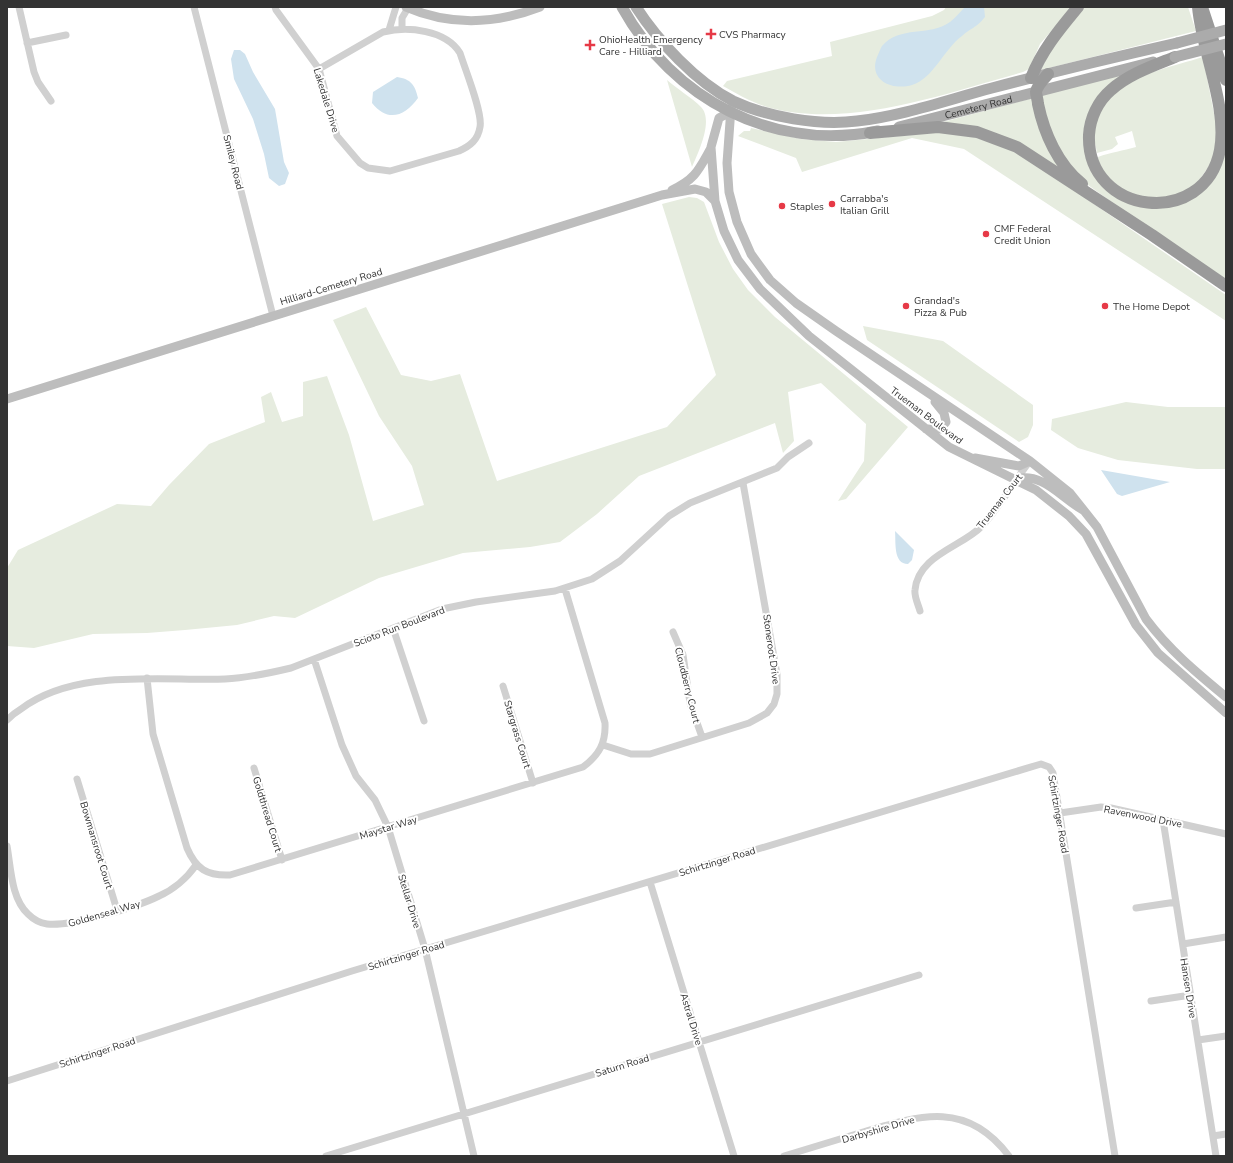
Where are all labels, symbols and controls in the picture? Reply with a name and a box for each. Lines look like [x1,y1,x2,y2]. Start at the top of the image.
place label: CVS Pharmacy [719,28,786,42]
marker: CVS Pharmacy [706,29,716,39]
place label: OhioHealth Emergency Care - Hilliard [599,33,704,59]
marker: OhioHealth Emergency Care - Hilliard [584,39,596,51]
street label: Lakedale Drive [310,66,342,134]
street label: Cemetery Road [943,92,1014,123]
street label: Smiley Road [219,133,247,191]
place label: Carrabba's Italian Grill [840,192,889,218]
marker: Carrabba's Italian Grill [827,199,837,209]
place label: Staples [790,200,824,214]
marker: Staples [777,201,787,211]
place label: CMF Federal Credit Union [994,222,1051,248]
marker: CMF Federal Credit Union [981,229,991,239]
street label: Hilliard-Cemetery Road [278,265,384,309]
place label: Grandad's Pizza & Pub [914,294,967,320]
place label: The Home Depot [1113,300,1190,314]
marker: Grandad's Pizza & Pub [901,301,911,311]
marker: The Home Depot [1100,301,1110,311]
street label: Trueman Boulevard [887,384,966,448]
street label: Trueman Court [974,471,1026,532]
street label: Scioto Run Boulevard [352,603,447,651]
street label: Stoneroot Drive [759,613,783,685]
street label: Cloudberry Court [671,646,703,725]
street label: Stargrass Court [500,699,534,770]
street label: Schirtzinger Road [1044,774,1072,855]
street label: Goldthread Court [249,775,285,854]
street label: Bowmansroot Court [76,800,116,891]
street label: Ravenwood Drive [1102,803,1183,831]
street label: Maystar Way [358,812,420,843]
street label: Schirtzinger Road [677,844,757,880]
street label: Stellar Drive [394,872,424,930]
street label: Goldenseal Way [67,897,143,931]
street label: Schirtzinger Road [366,938,446,974]
street label: Hansen Drive [1176,957,1200,1019]
street label: Astral Drive [677,992,706,1047]
street label: Schirtzinger Road [57,1034,137,1072]
street label: Saturn Road [594,1051,651,1081]
street label: Darbyshire Drive [840,1113,916,1147]

